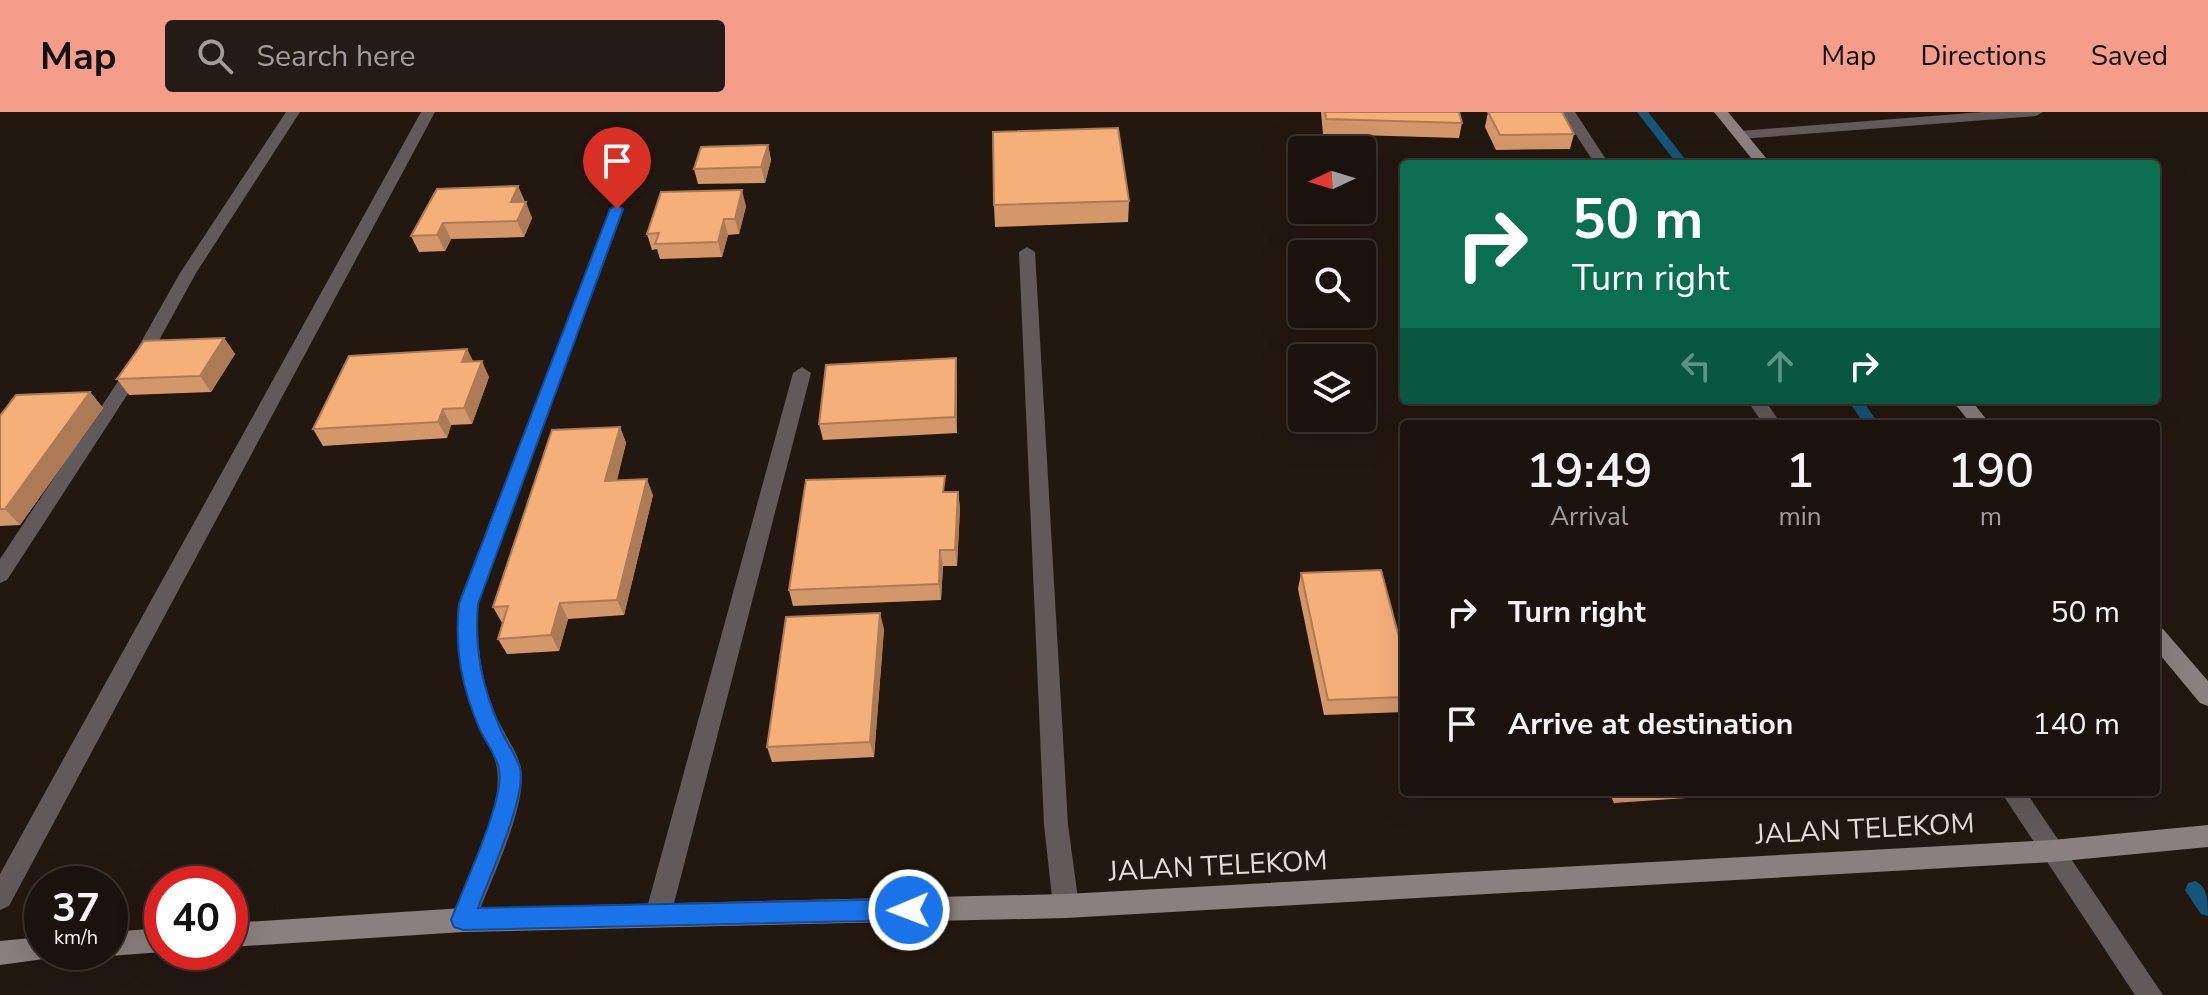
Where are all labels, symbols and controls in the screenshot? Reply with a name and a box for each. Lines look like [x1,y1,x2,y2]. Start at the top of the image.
search box [165,20,725,92]
text: Map [40,31,117,82]
icon: search [193,34,237,78]
text: Search here [257,36,416,77]
text: Map [1821,37,1876,75]
text: Directions [1920,37,2047,75]
text: Saved [2091,37,2168,75]
pin [583,127,651,209]
north arrow [1288,136,1376,224]
map controls [1288,136,1376,432]
icon: arrive [595,139,639,183]
text: 50 m [1572,181,1703,258]
icon: right [1440,192,1544,296]
button: search [1288,240,1376,328]
text: Turn right [1572,254,1729,303]
button: layers [1288,344,1376,432]
icon: left [1674,344,1718,388]
icon: ahead [1758,344,1802,388]
icon: right [1842,344,1886,388]
text: 19:49 [1526,438,1653,504]
text: 1 [1786,438,1814,504]
text: 190 [1948,438,2034,504]
text: Arrival [1550,499,1628,534]
text: min [1779,499,1822,534]
text: m [1980,499,2002,534]
icon: right [1440,590,1484,634]
text: Turn right [1508,592,1646,633]
text: 50 m [2051,592,2120,633]
icon: arrive [1440,702,1484,746]
text: Arrive at destination [1508,704,1793,745]
text: 140 m [2033,704,2120,745]
street label: JALAN TELEKOM [1754,804,1975,854]
street label: JALAN TELEKOM [1107,841,1328,891]
speed limit sign: 40 [144,866,248,970]
position arrow [867,868,951,952]
text: 37 [52,881,100,935]
text: km/h [54,924,98,951]

